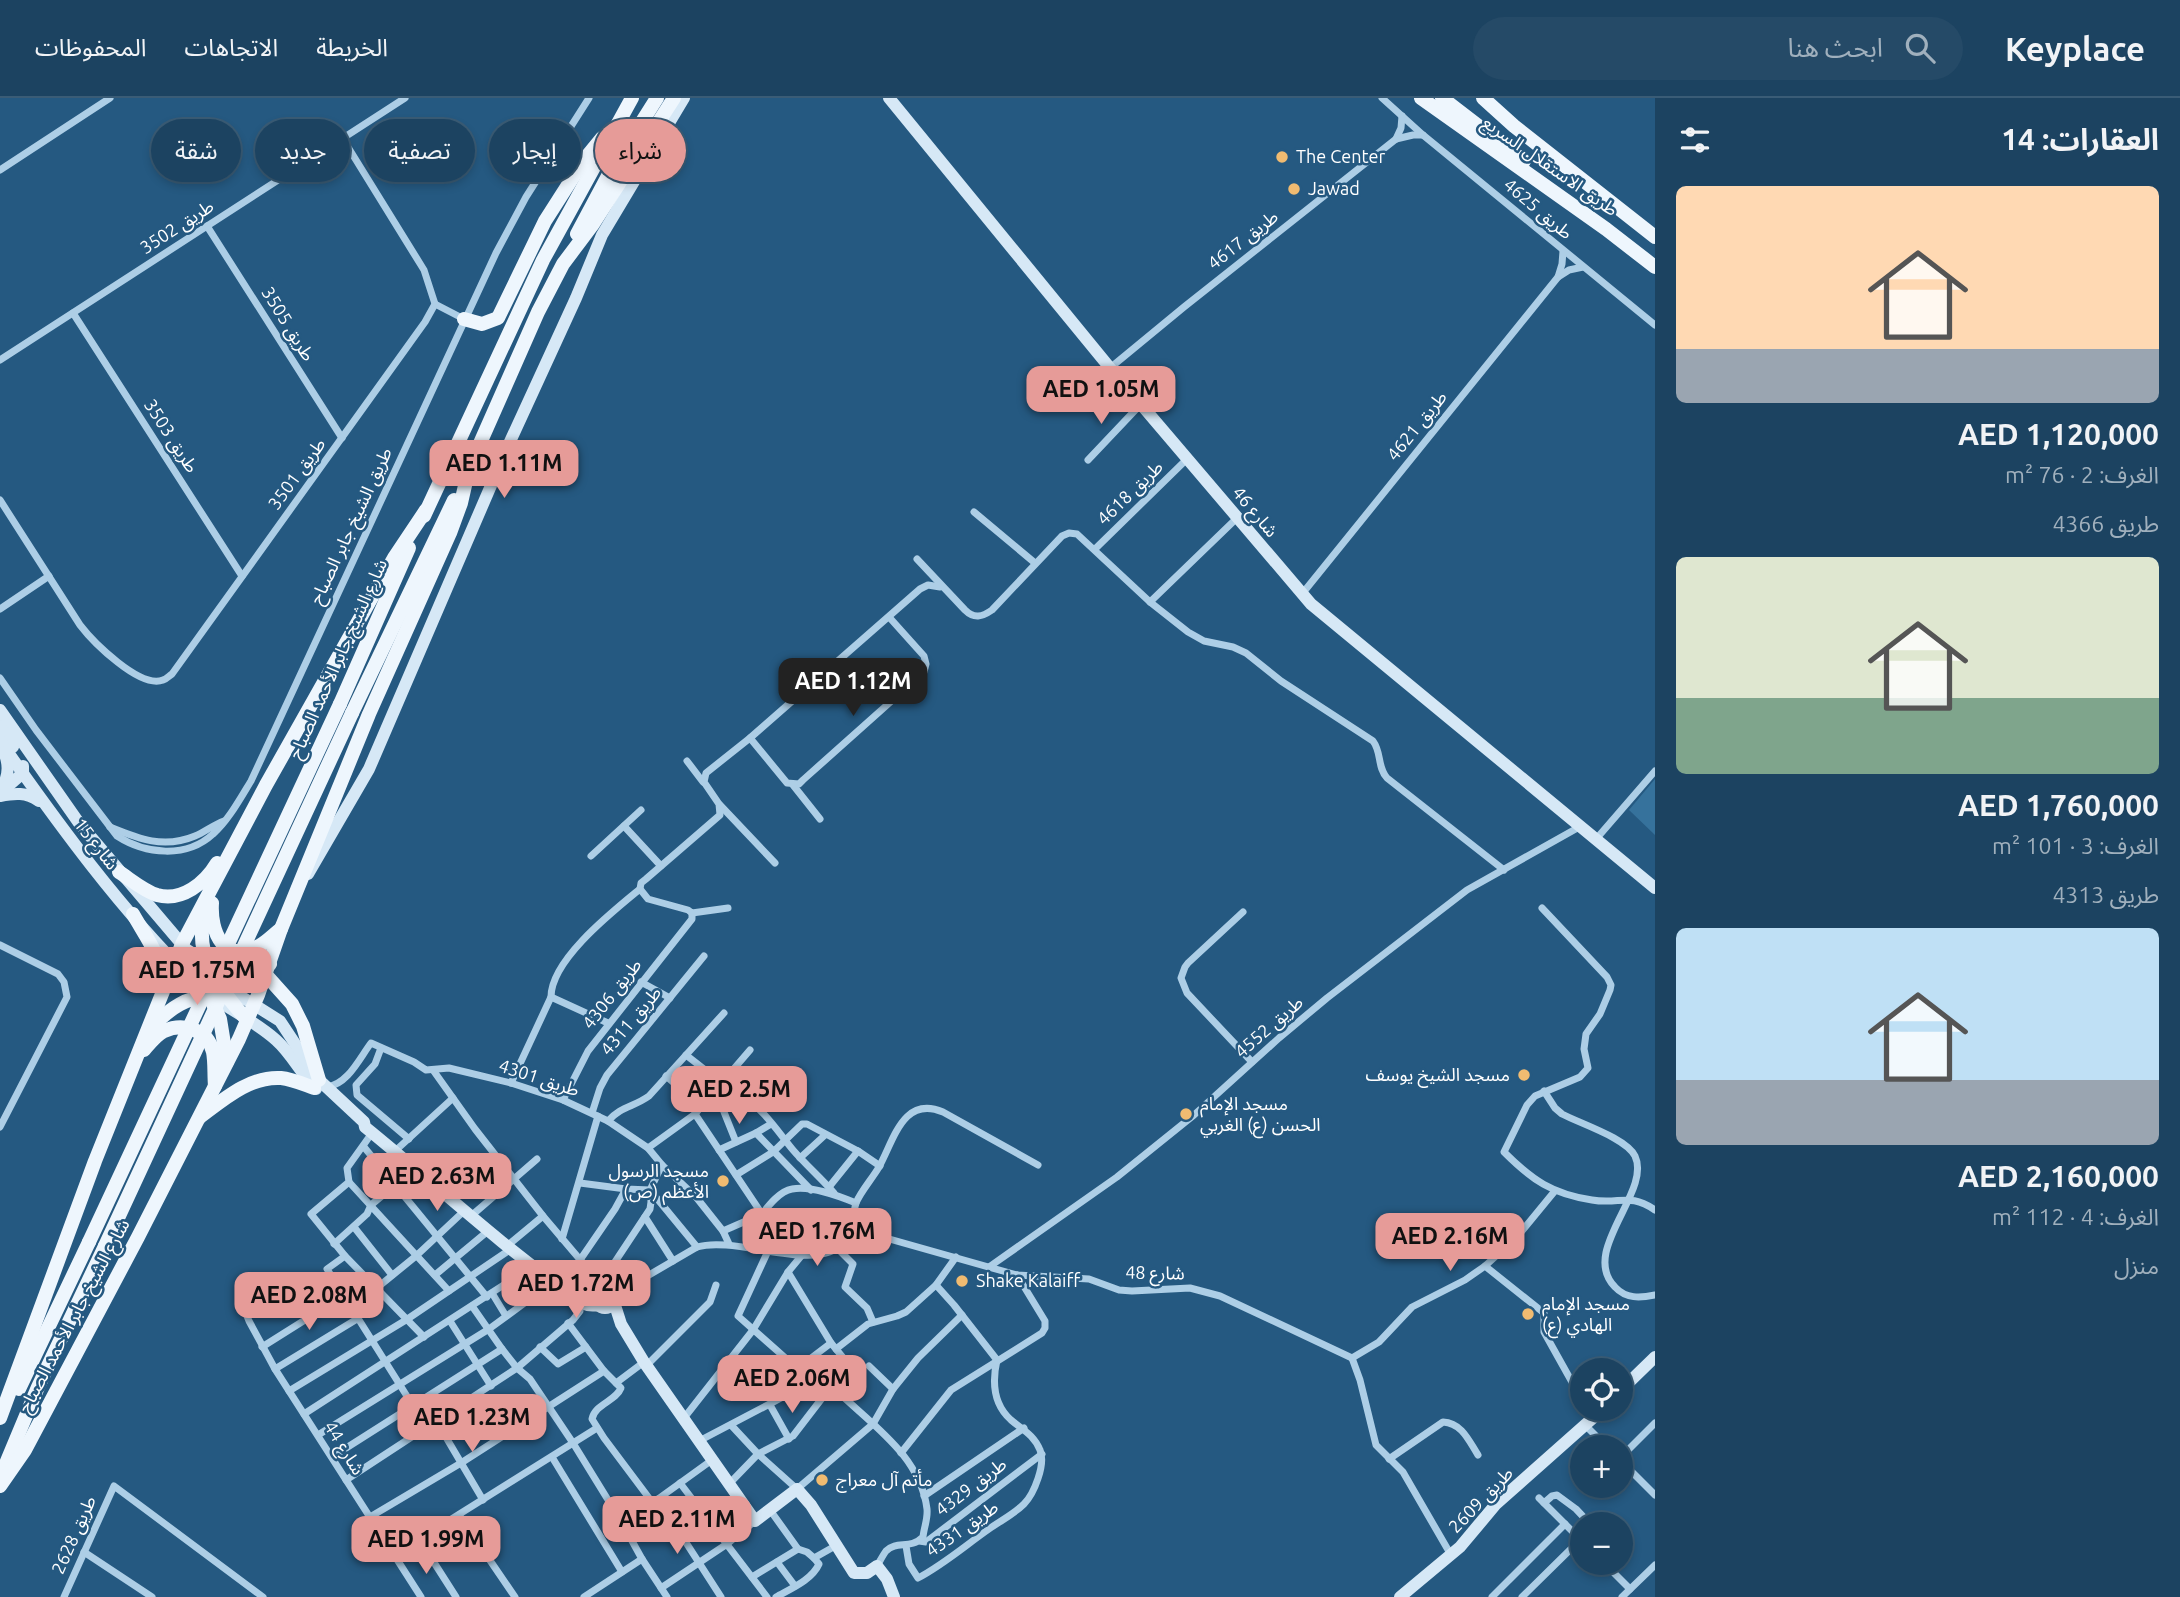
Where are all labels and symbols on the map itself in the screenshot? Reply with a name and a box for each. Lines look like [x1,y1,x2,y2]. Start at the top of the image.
street label: طريق الاستقلال السريع [1476,111,1622,224]
place label: The Center [1296,146,1386,166]
marker: The Center [1274,149,1290,165]
street label: طريق 4625 [1499,174,1577,244]
place label: Jawad [1308,178,1360,198]
marker: Jawad [1286,181,1302,197]
street label: طريق 3502 [136,195,218,259]
street label: طريق 4617 [1203,206,1283,274]
street label: طريق 3505 [257,283,319,365]
pin: AED 1.05M [1021,366,1181,426]
street label: طريق 4621 [1382,387,1452,465]
street label: طريق 3503 [139,395,203,477]
street label: طريق 3501 [264,434,330,514]
pin: AED 1.11M [424,440,584,500]
street label: طريق الشيخ جابر الصباح [305,444,399,609]
street label: طريق 4618 [1092,456,1168,530]
street label: شارع 46 [1225,482,1283,544]
street label: شارع الشيخ جابر الأحمد الصباح [284,556,395,764]
pin: AED 1.12M [773,658,933,718]
street label: شارع 15 [67,814,123,876]
pin: AED 1.75M [117,948,277,1007]
street label: طريق 4306 [578,954,646,1034]
street label: طريق 4311 [596,982,666,1060]
street label: طريق 4552 [1230,991,1308,1063]
street label: طريق 4301 [496,1055,582,1101]
place label: مسجد الشيخ يوسف [1366,1064,1510,1088]
pin: AED 2.5M [667,1066,811,1126]
marker: مسجد الشيخ يوسف [1516,1067,1532,1083]
place label: مسجد الإمام الحسن (ع) الغربي [1200,1093,1321,1139]
marker: مسجد الإمام الحسن (ع) الغربي [1178,1106,1194,1122]
pin: AED 2.63M [357,1154,517,1213]
place label: مسجد الرسول الأعظم (ص) [608,1160,709,1205]
marker: مسجد الرسول الأعظم (ص) [715,1173,731,1189]
pin: AED 1.76M [737,1208,897,1268]
pin: AED 2.16M [1370,1214,1530,1273]
street label: شارع الشيخ جابر الأحمد الصباح [14,1215,137,1418]
pin: AED 1.72M [496,1260,656,1320]
street label: شارع 48 [1125,1261,1185,1288]
place label: Shake Kalaiff [976,1270,1080,1290]
pin: AED 2.08M [229,1272,389,1332]
marker: Shake Kalaiff [954,1273,970,1289]
place label: مسجد الإمام الهادي (ع) [1542,1293,1630,1339]
marker: مسجد الإمام الهادي (ع) [1520,1306,1536,1322]
pin: AED 2.06M [712,1356,872,1415]
pin: AED 1.23M [392,1394,552,1454]
street label: شارع 44 [316,1417,369,1481]
street label: طريق 4329 [931,1453,1011,1521]
street label: طريق 2609 [1444,1462,1518,1538]
place label: مأتم آل معراج [836,1469,932,1493]
marker: مأتم آل معراج [814,1472,830,1488]
street label: طريق 2628 [47,1492,101,1578]
pin: AED 2.11M [597,1496,757,1556]
street label: طريق 4331 [922,1496,1002,1562]
pin: AED 1.99M [346,1516,506,1576]

